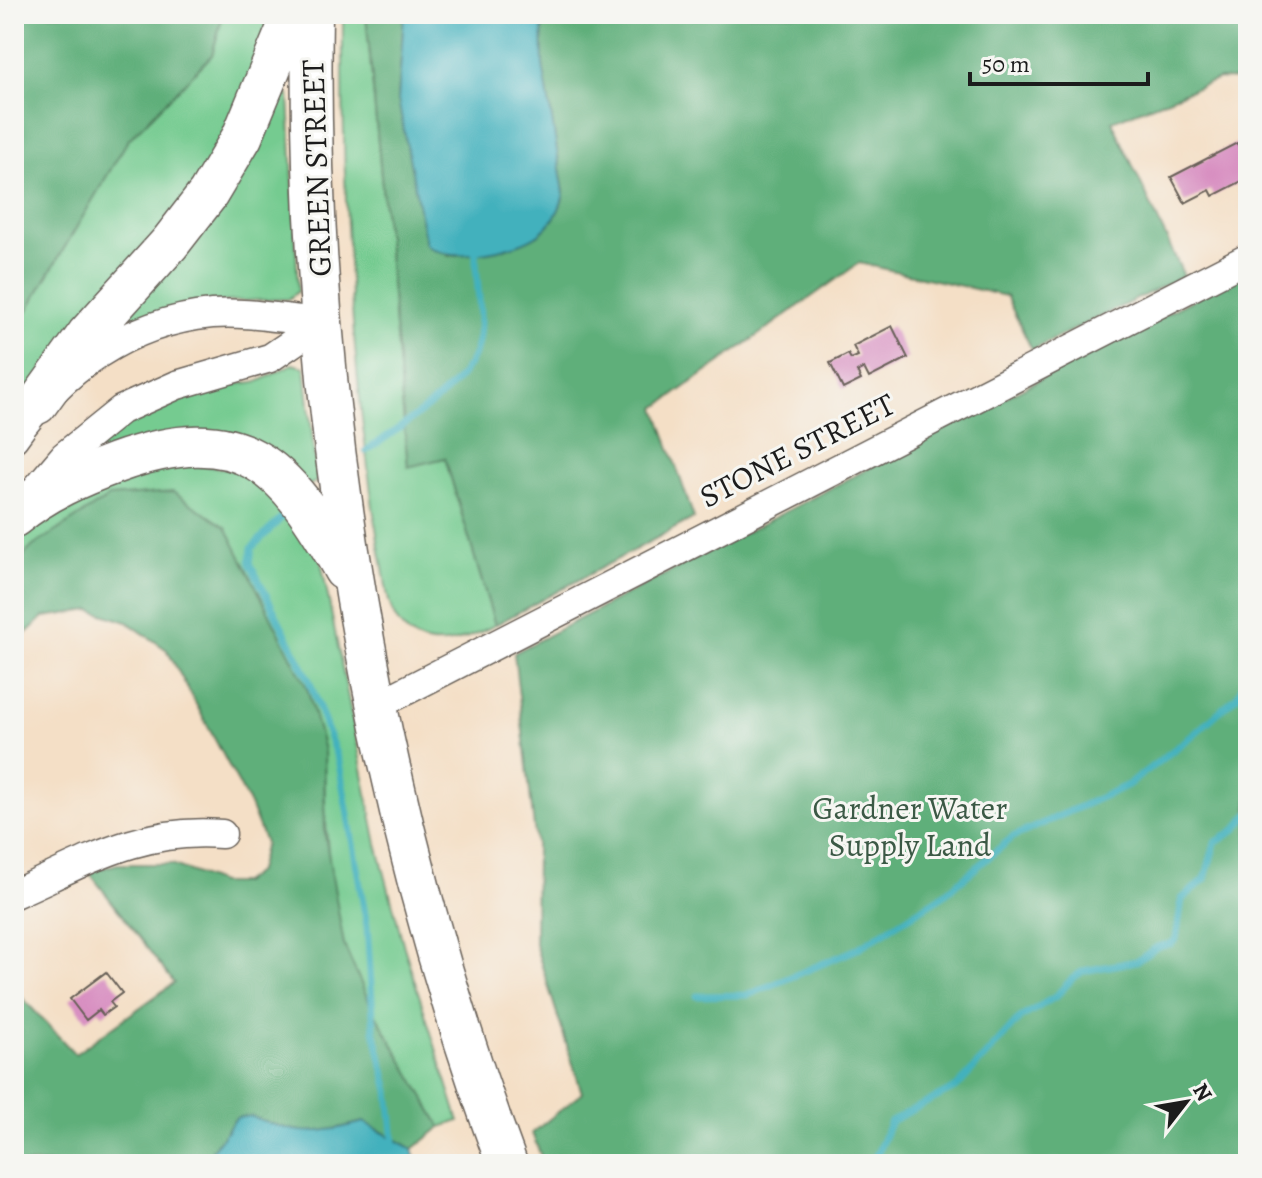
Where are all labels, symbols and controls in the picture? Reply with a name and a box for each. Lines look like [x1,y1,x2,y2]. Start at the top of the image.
scale bar [970,36,1148,86]
text: 50 m [982,48,1030,80]
street label: GREEN STREET [290,58,342,277]
street label: STONE STREET [692,382,903,518]
park label: Gardner Water Supply Land [813,786,1007,867]
north arrow [1146,1062,1226,1142]
text: N [1185,1078,1219,1107]

